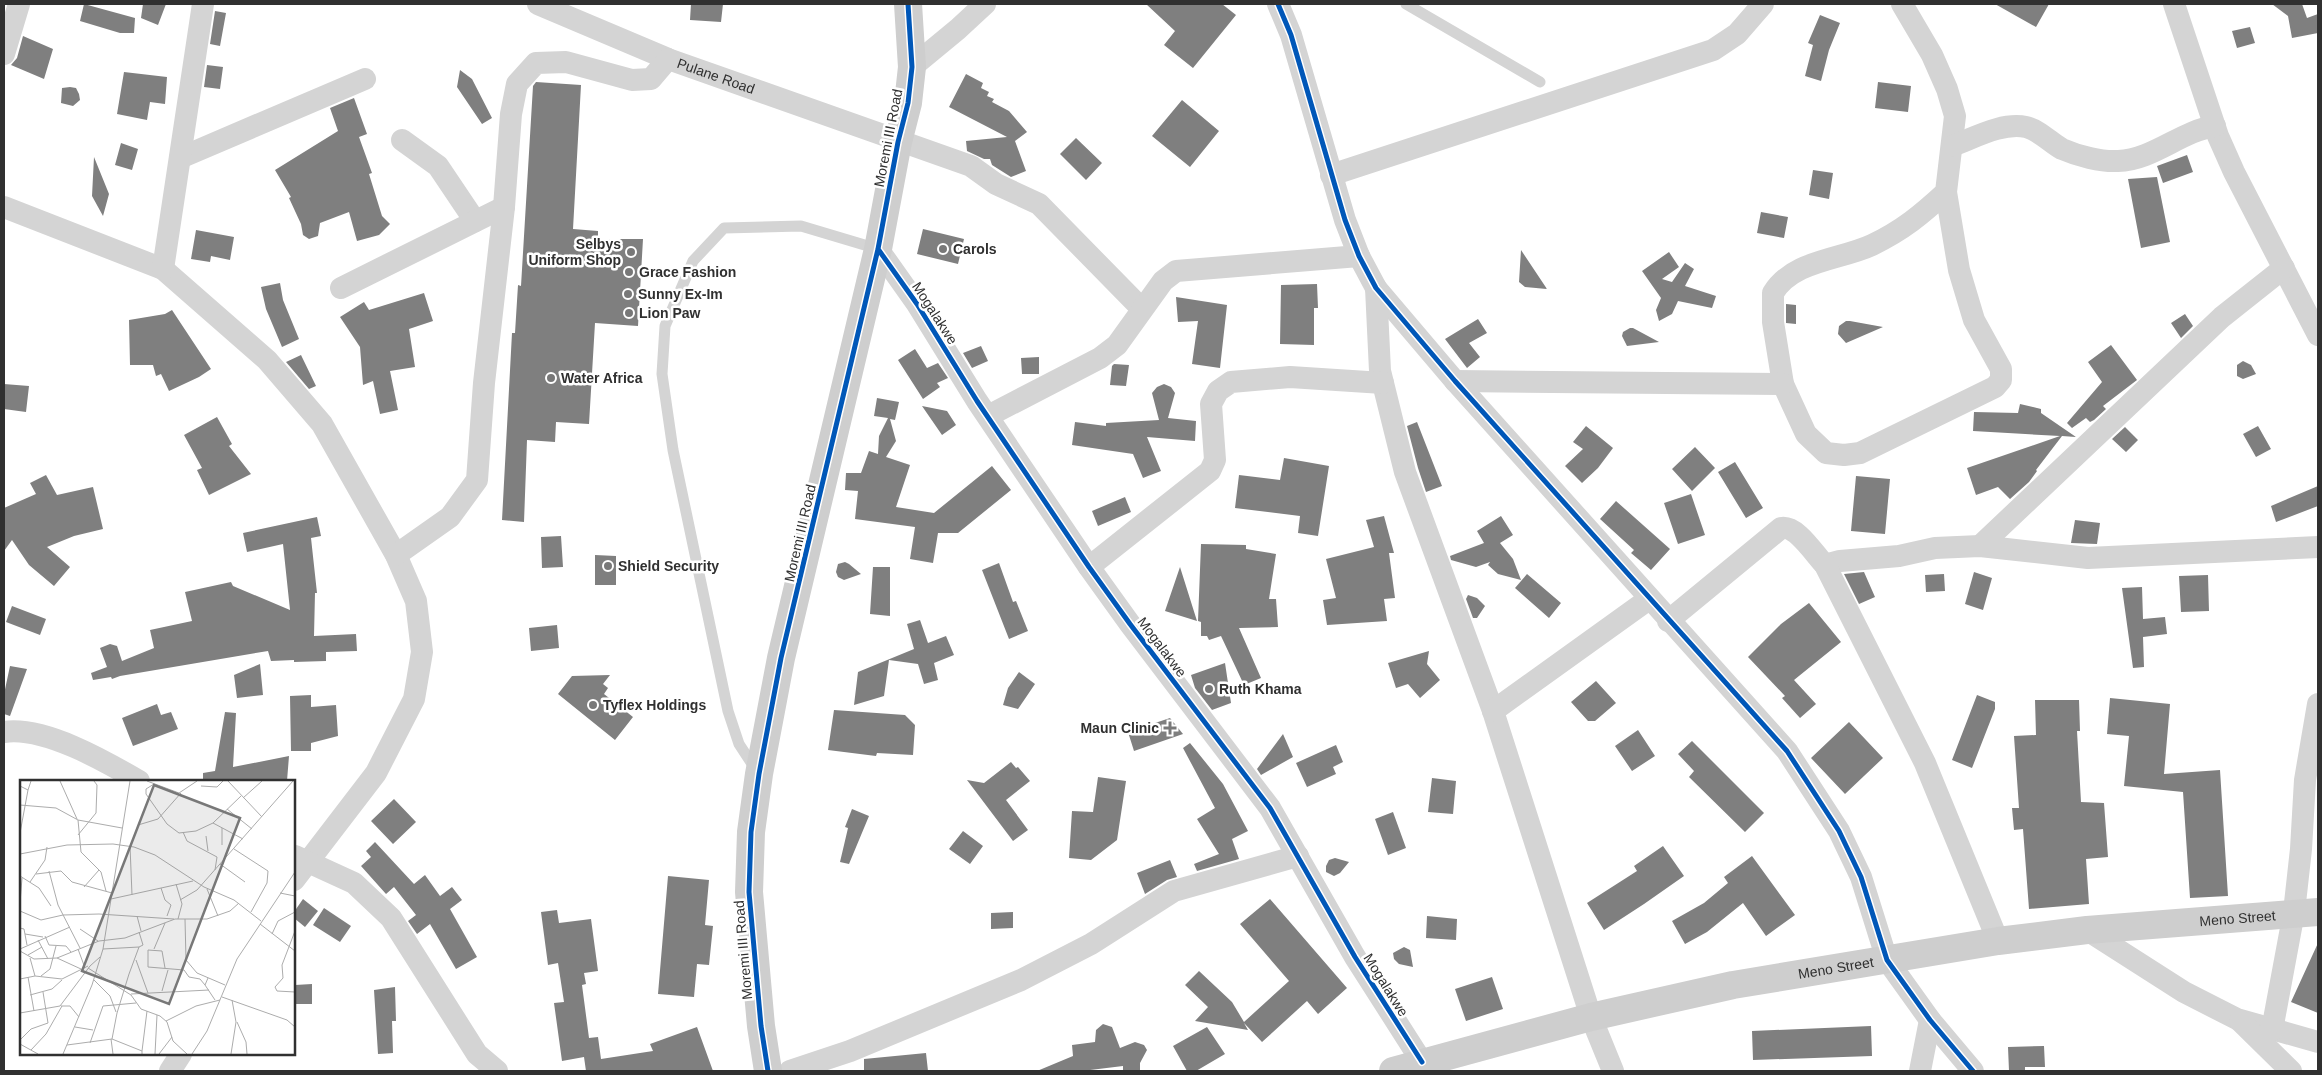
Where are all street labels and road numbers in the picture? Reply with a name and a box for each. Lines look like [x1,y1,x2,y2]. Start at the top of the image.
street label: Pulane Road [675,55,757,97]
street label: Moremi III Road [871,88,905,188]
street label: Mogalakwe [909,279,961,347]
street label: Moremi III Road [781,483,819,583]
street label: Mogalakwe [1134,614,1190,680]
street label: Moremi III Road [731,900,755,1000]
street label: Meno Street [2199,907,2276,929]
street label: Mogalakwe [1360,951,1412,1019]
street label: Meno Street [1797,954,1875,982]

